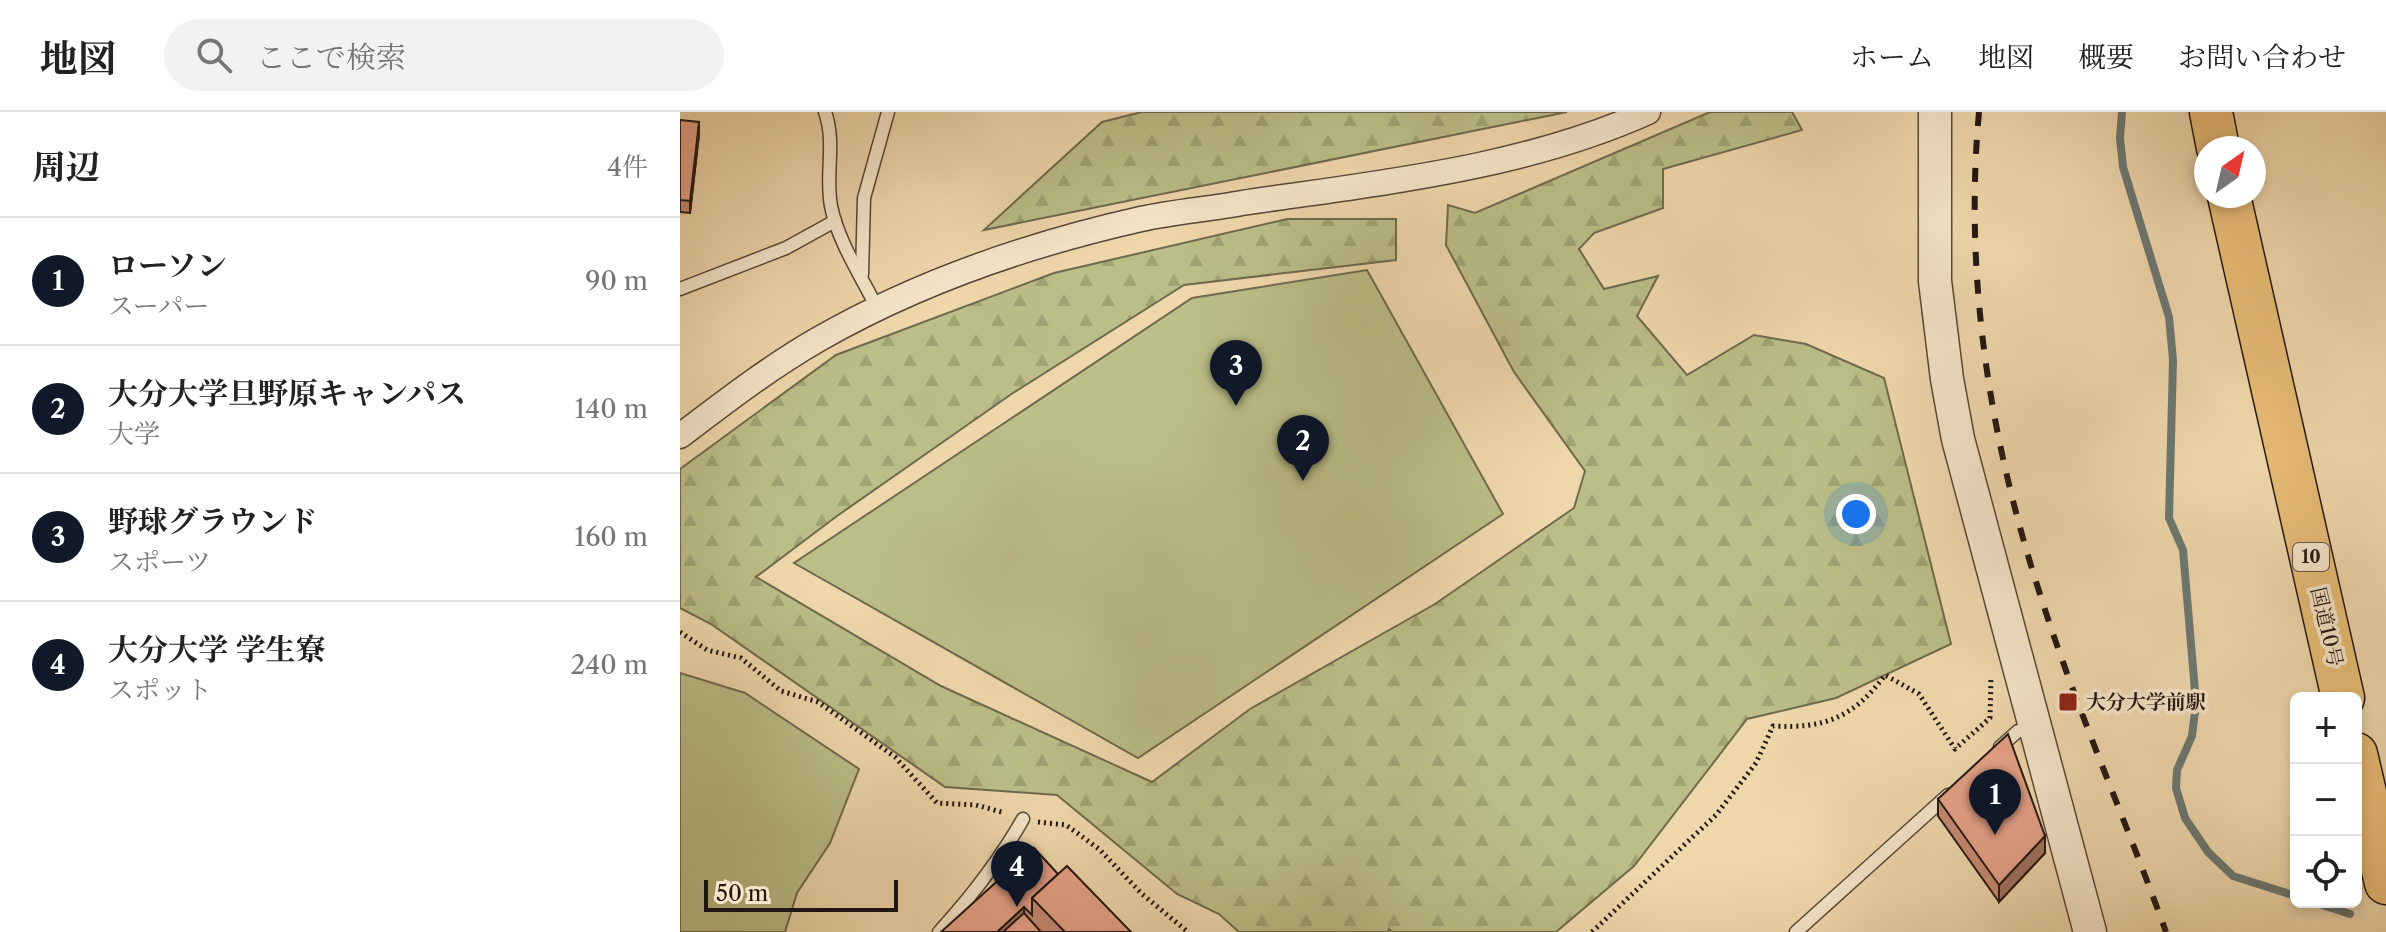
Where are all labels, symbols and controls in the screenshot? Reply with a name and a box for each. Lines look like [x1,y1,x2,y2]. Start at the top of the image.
search box [164,19,724,91]
icon: search [192,33,236,77]
text: 地図 [40,35,116,82]
text: ここで検索 [256,39,406,76]
text: ホーム [1850,40,1934,74]
text: 地図 [1978,40,2034,74]
text: 概要 [2078,40,2134,74]
text: お問い合わせ [2178,40,2346,74]
north arrow [2194,136,2266,208]
text: 周辺 [32,146,100,188]
text: 4件 [607,151,648,183]
text: ローソン [108,247,227,284]
text: 1 [52,265,64,297]
text: 90 m [585,265,648,297]
text: スーパー [108,290,209,322]
pin: 3 [1210,340,1262,406]
text: 大分大学旦野原キャンパス [108,375,466,412]
text: 2 [50,393,66,425]
text: 140 m [574,393,648,425]
pin: 2 [1277,415,1329,481]
text: 大学 [108,418,160,450]
your location [1836,494,1876,534]
text: 野球グラウンド [108,503,318,540]
text: 3 [51,521,65,553]
text: 160 m [574,521,648,553]
road number: 10 [2293,543,2329,571]
text: スポーツ [108,546,211,578]
street label: 国道10号 [2306,585,2348,669]
text: 大分大学 学生寮 [108,631,326,668]
text: 4 [50,649,66,681]
text: 240 m [570,649,648,681]
text: スポット [108,674,212,706]
place label: 大分大学前駅 [2086,690,2206,714]
marker: 大分大学前駅 [2057,691,2079,713]
map controls [2290,692,2362,908]
button: + [2290,692,2362,764]
button: − [2290,764,2362,836]
pin: 1 [1969,769,2021,835]
button: locate [2290,836,2362,908]
pin: 4 [991,841,1043,907]
scale bar [704,876,898,912]
text: 50 m [716,880,768,907]

